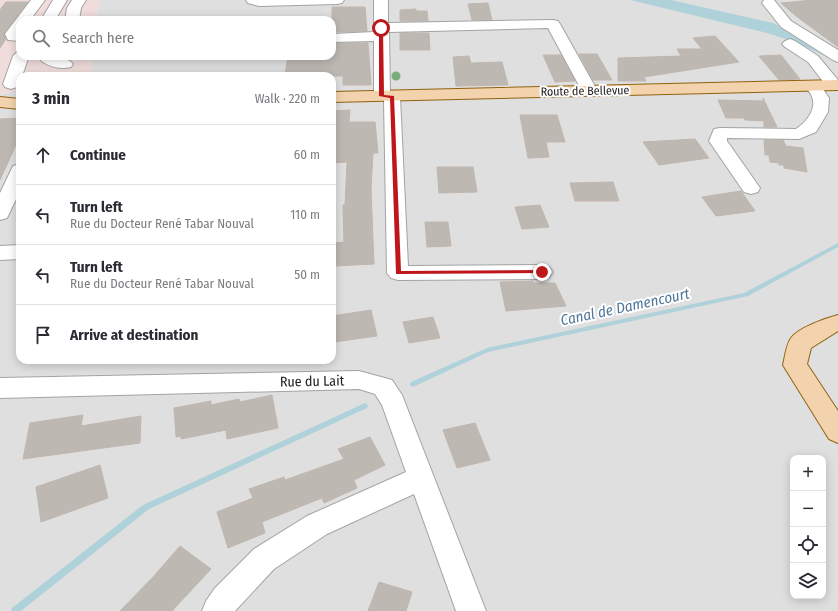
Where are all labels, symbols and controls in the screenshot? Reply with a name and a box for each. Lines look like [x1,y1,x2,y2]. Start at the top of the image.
search box [16,16,336,60]
route start [372,19,390,37]
icon: search [30,27,52,49]
text: Search here [62,29,134,47]
street label: Route de Bellevue [540,83,630,99]
text: 3 min [32,88,70,109]
text: Walk · 220 m [255,91,320,106]
icon: ahead [32,144,54,166]
text: Continue [70,146,126,164]
text: 60 m [294,147,320,162]
text: Turn left [70,198,123,216]
icon: left [32,204,54,226]
text: 110 m [290,207,320,222]
text: Rue du Docteur René Tabar Nouval [70,216,254,231]
text: Turn left [70,258,123,276]
route end [533,263,551,281]
icon: left [32,264,54,286]
text: 50 m [294,267,320,282]
text: Rue du Docteur René Tabar Nouval [70,276,254,291]
water label: Canal de Damencourt [559,285,691,329]
icon: arrive [32,324,54,346]
text: Arrive at destination [70,326,198,344]
street label: Rue du Lait [280,372,345,391]
map controls [790,455,826,599]
button: + [790,455,826,491]
button: − [790,491,826,527]
button: locate [790,527,826,563]
button: layers [790,563,826,599]

